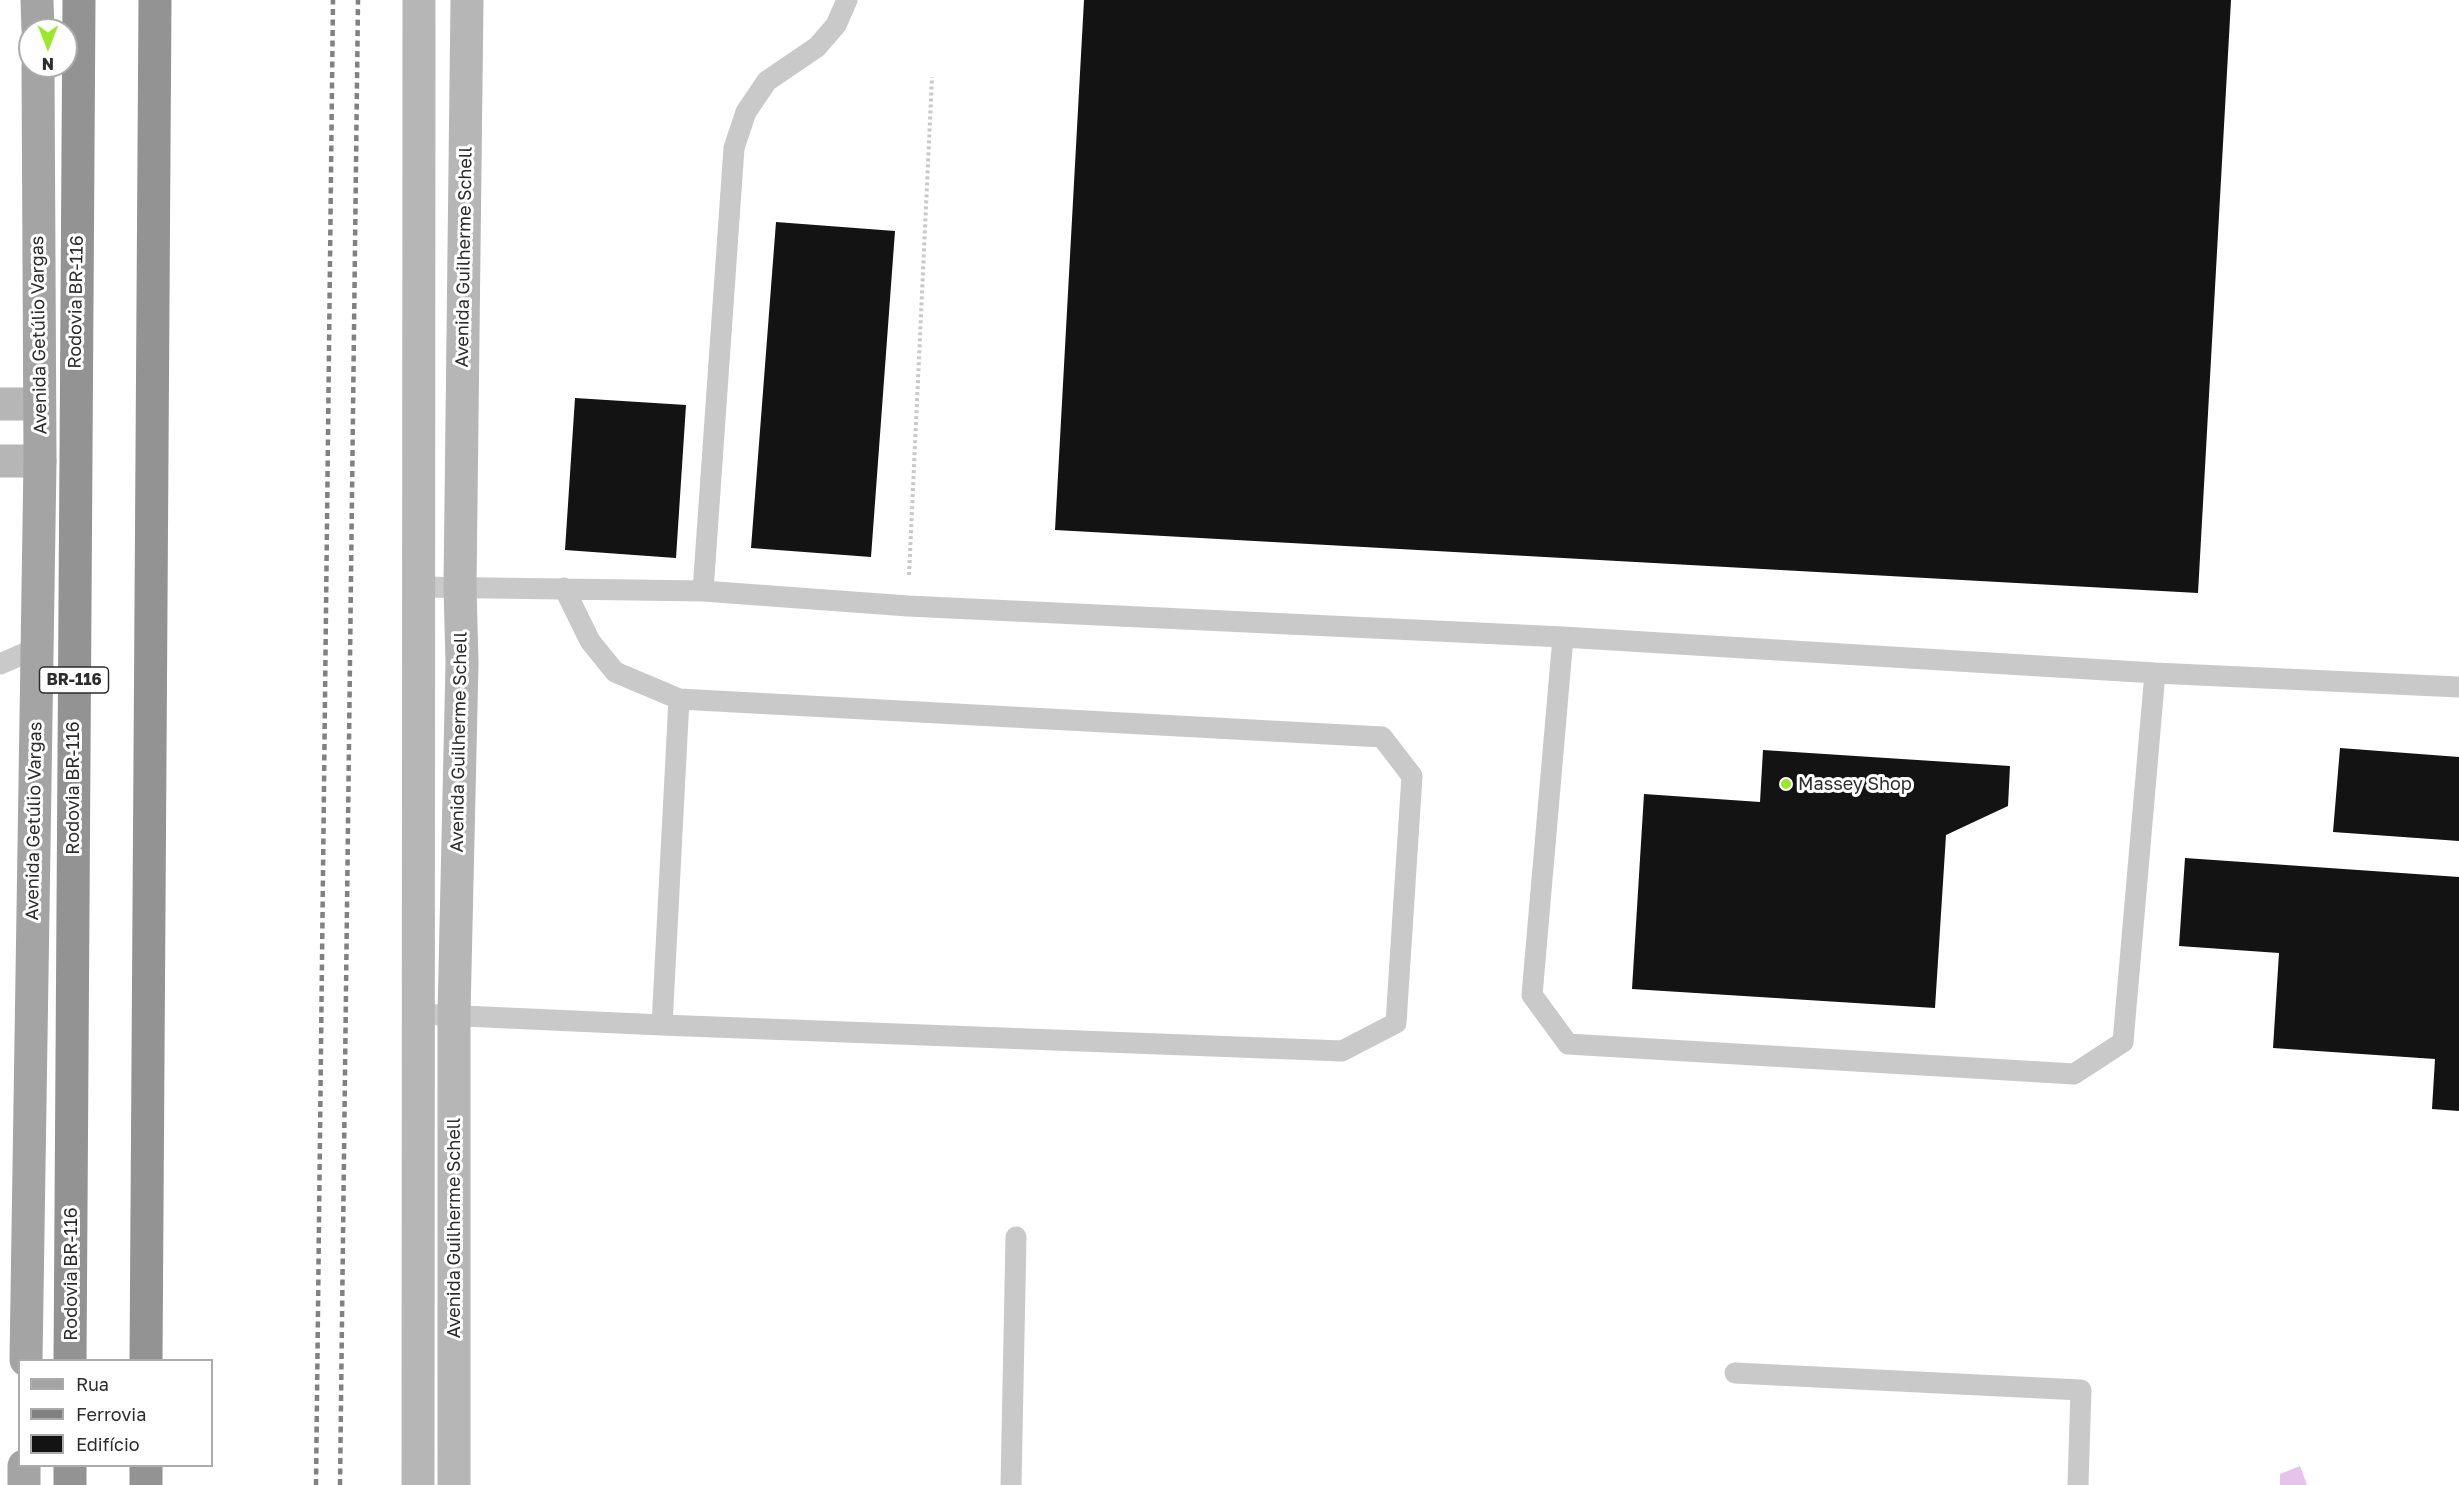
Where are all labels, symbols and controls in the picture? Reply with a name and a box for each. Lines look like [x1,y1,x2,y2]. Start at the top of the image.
north arrow [18,18,78,78]
text: N [42,54,54,74]
street label: Avenida Guilherme Schell [451,146,477,368]
street label: Rodovia BR-116 [64,235,88,369]
street label: Avenida Getúlio Vargas [26,236,52,434]
street label: Avenida Guilherme Schell [446,631,472,853]
road number: BR-116 [40,667,109,693]
street label: Rodovia BR-116 [62,721,84,855]
street label: Avenida Getúlio Vargas [21,722,47,920]
place label: Massey Shop [1798,773,1912,795]
marker: Massey Shop [1779,777,1793,791]
street label: Avenida Guilherme Schell [443,1118,465,1338]
street label: Rodovia BR-116 [60,1207,82,1341]
legend [18,1359,213,1467]
text: Rua [76,1373,109,1395]
text: Ferrovia [76,1403,146,1425]
text: Edifício [76,1433,140,1455]

